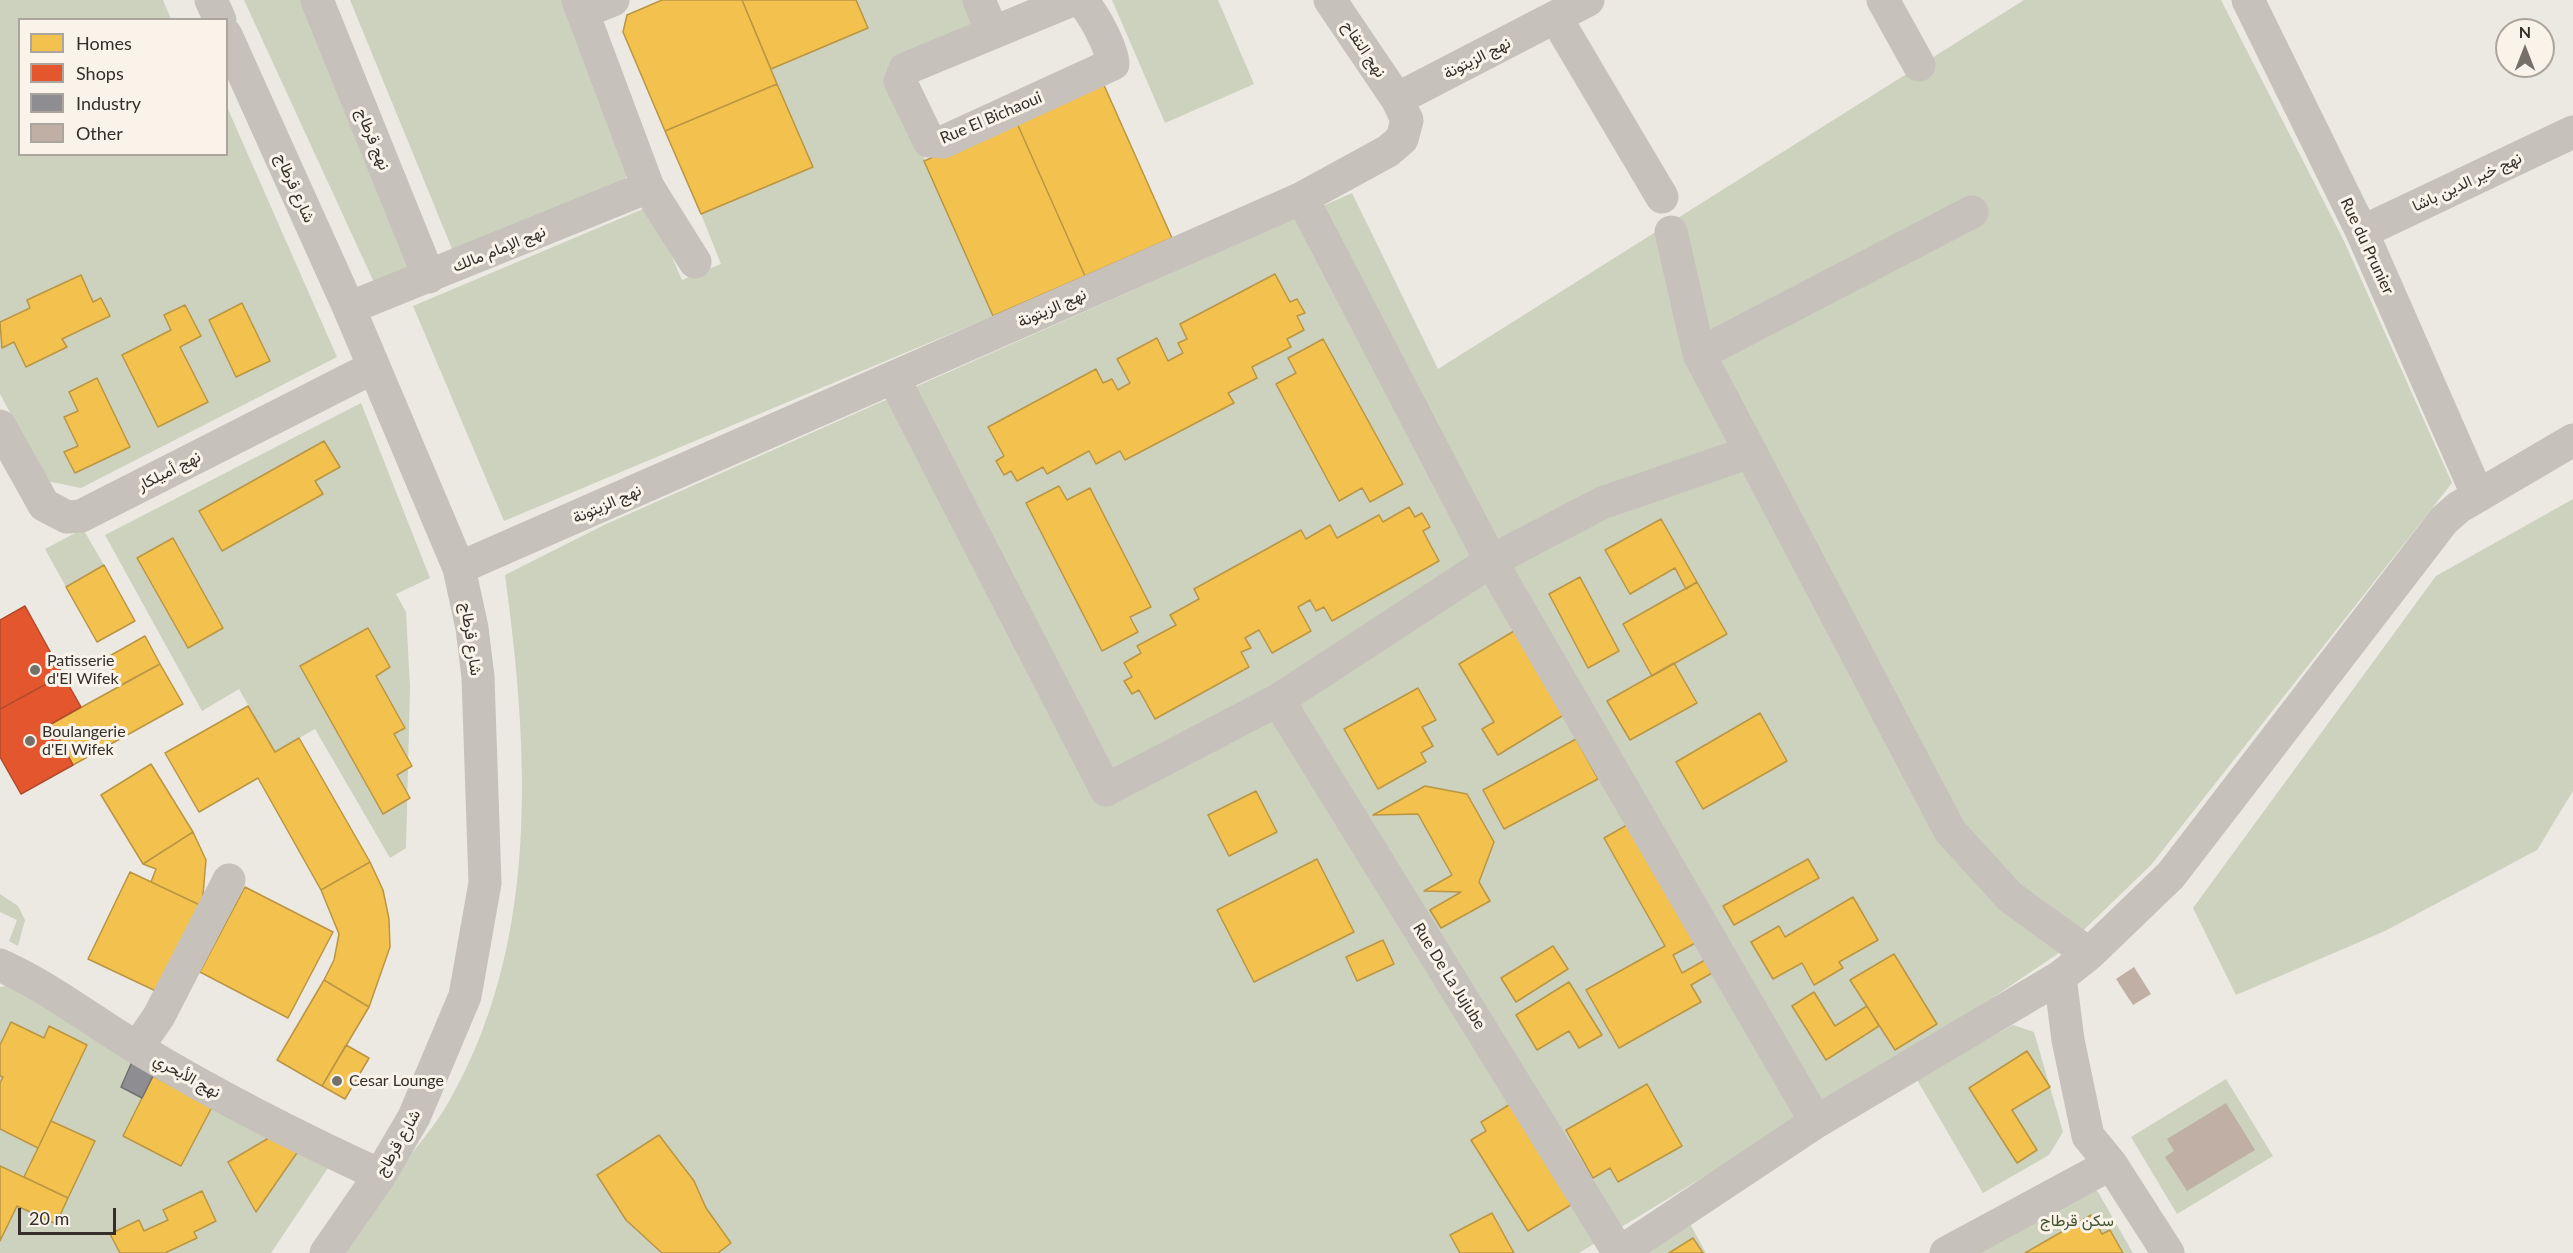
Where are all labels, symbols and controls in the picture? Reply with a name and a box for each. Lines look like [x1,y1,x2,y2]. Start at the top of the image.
street label: نهج التفاح [1338,17,1390,81]
legend [18,18,228,156]
north arrow [2495,18,2555,78]
text: N [2519,22,2531,41]
text: Homes [76,32,132,54]
street label: نهج الزيتونة [1440,33,1514,83]
text: Shops [76,62,124,84]
street label: Rue El Bichaoui [937,88,1045,148]
text: Industry [76,92,141,114]
street label: نهج قرطاج [352,105,394,173]
text: Other [76,122,123,144]
street label: نهج خير الدين باشا [2409,148,2525,216]
street label: شارع قرطاج [271,150,319,226]
street label: Rue du Prunier [2336,195,2398,297]
street label: نهج الإمام مالك [450,222,548,276]
street label: نهج الزيتونة [1015,284,1089,332]
street label: نهج أميلكار [134,447,204,495]
street label: نهج الزيتونة [570,480,644,528]
street label: شارع قرطاج [456,601,486,677]
place label: Patisserie d'El Wifek [47,651,119,689]
marker: Patisserie d'El Wifek [28,663,42,677]
place label: Boulangerie d'El Wifek [42,722,126,760]
marker: Boulangerie d'El Wifek [23,734,37,748]
street label: Rue De La Jujube [1409,919,1489,1033]
street label: نهج الأبحري [150,1050,224,1102]
place label: Cesar Lounge [349,1071,444,1091]
marker: Cesar Lounge [330,1074,344,1088]
street label: شارع قرطاج [371,1106,425,1180]
scale bar [21,1196,118,1234]
text: 20 m [29,1207,69,1229]
park label: سكن قرطاج [2040,1211,2114,1231]

